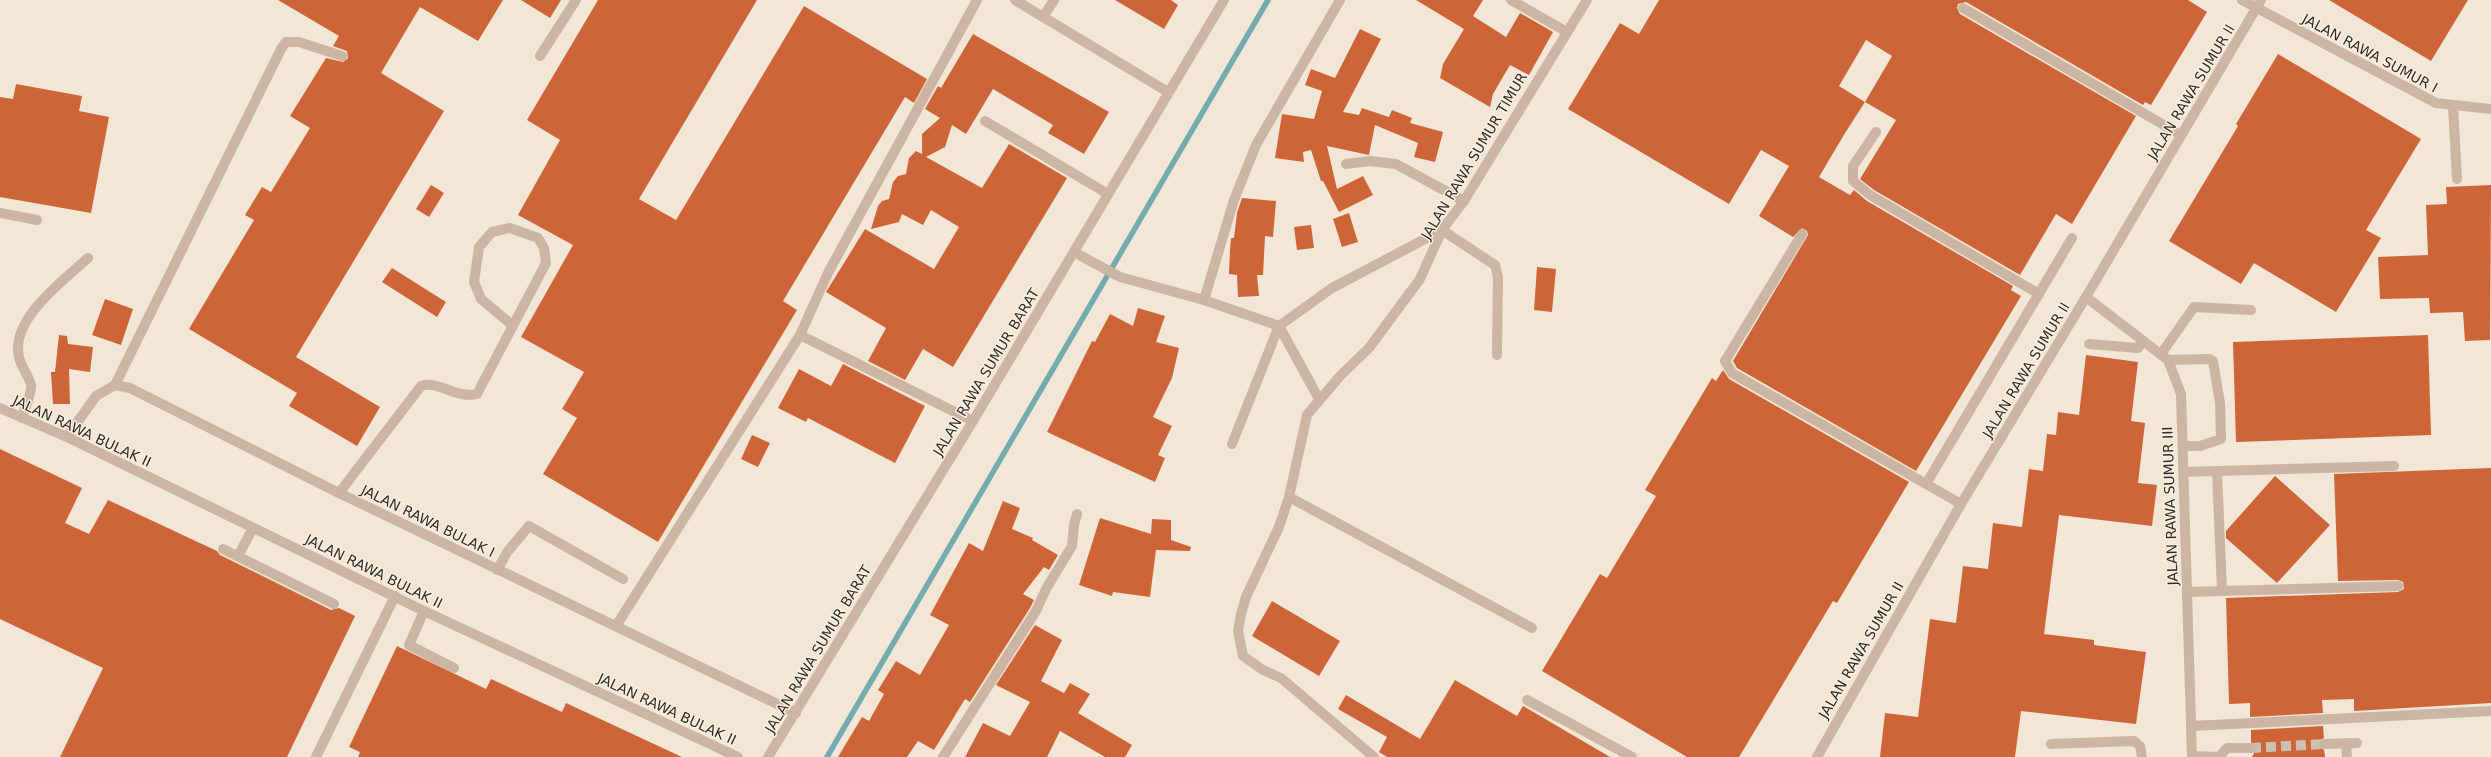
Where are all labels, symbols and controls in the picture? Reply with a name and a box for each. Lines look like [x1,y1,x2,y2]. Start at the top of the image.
street label: JALAN RAWA SUMUR I [2299,10,2440,95]
street label: JALAN RAWA SUMUR II [2144,21,2238,163]
street label: JALAN RAWA SUMUR TIMUR [1417,70,1530,243]
street label: JALAN RAWA SUMUR BARAT [929,285,1043,459]
street label: JALAN RAWA SUMUR II [1979,299,2073,441]
street label: JALAN RAWA BULAK II [9,392,154,470]
street label: JALAN RAWA SUMUR III [2159,426,2181,587]
street label: JALAN RAWA BULAK I [358,481,497,560]
street label: JALAN RAWA BULAK II [302,530,445,611]
street label: JALAN RAWA SUMUR BARAT [761,562,875,736]
street label: JALAN RAWA SUMUR II [1815,579,1907,722]
street label: JALAN RAWA BULAK II [594,670,739,748]

